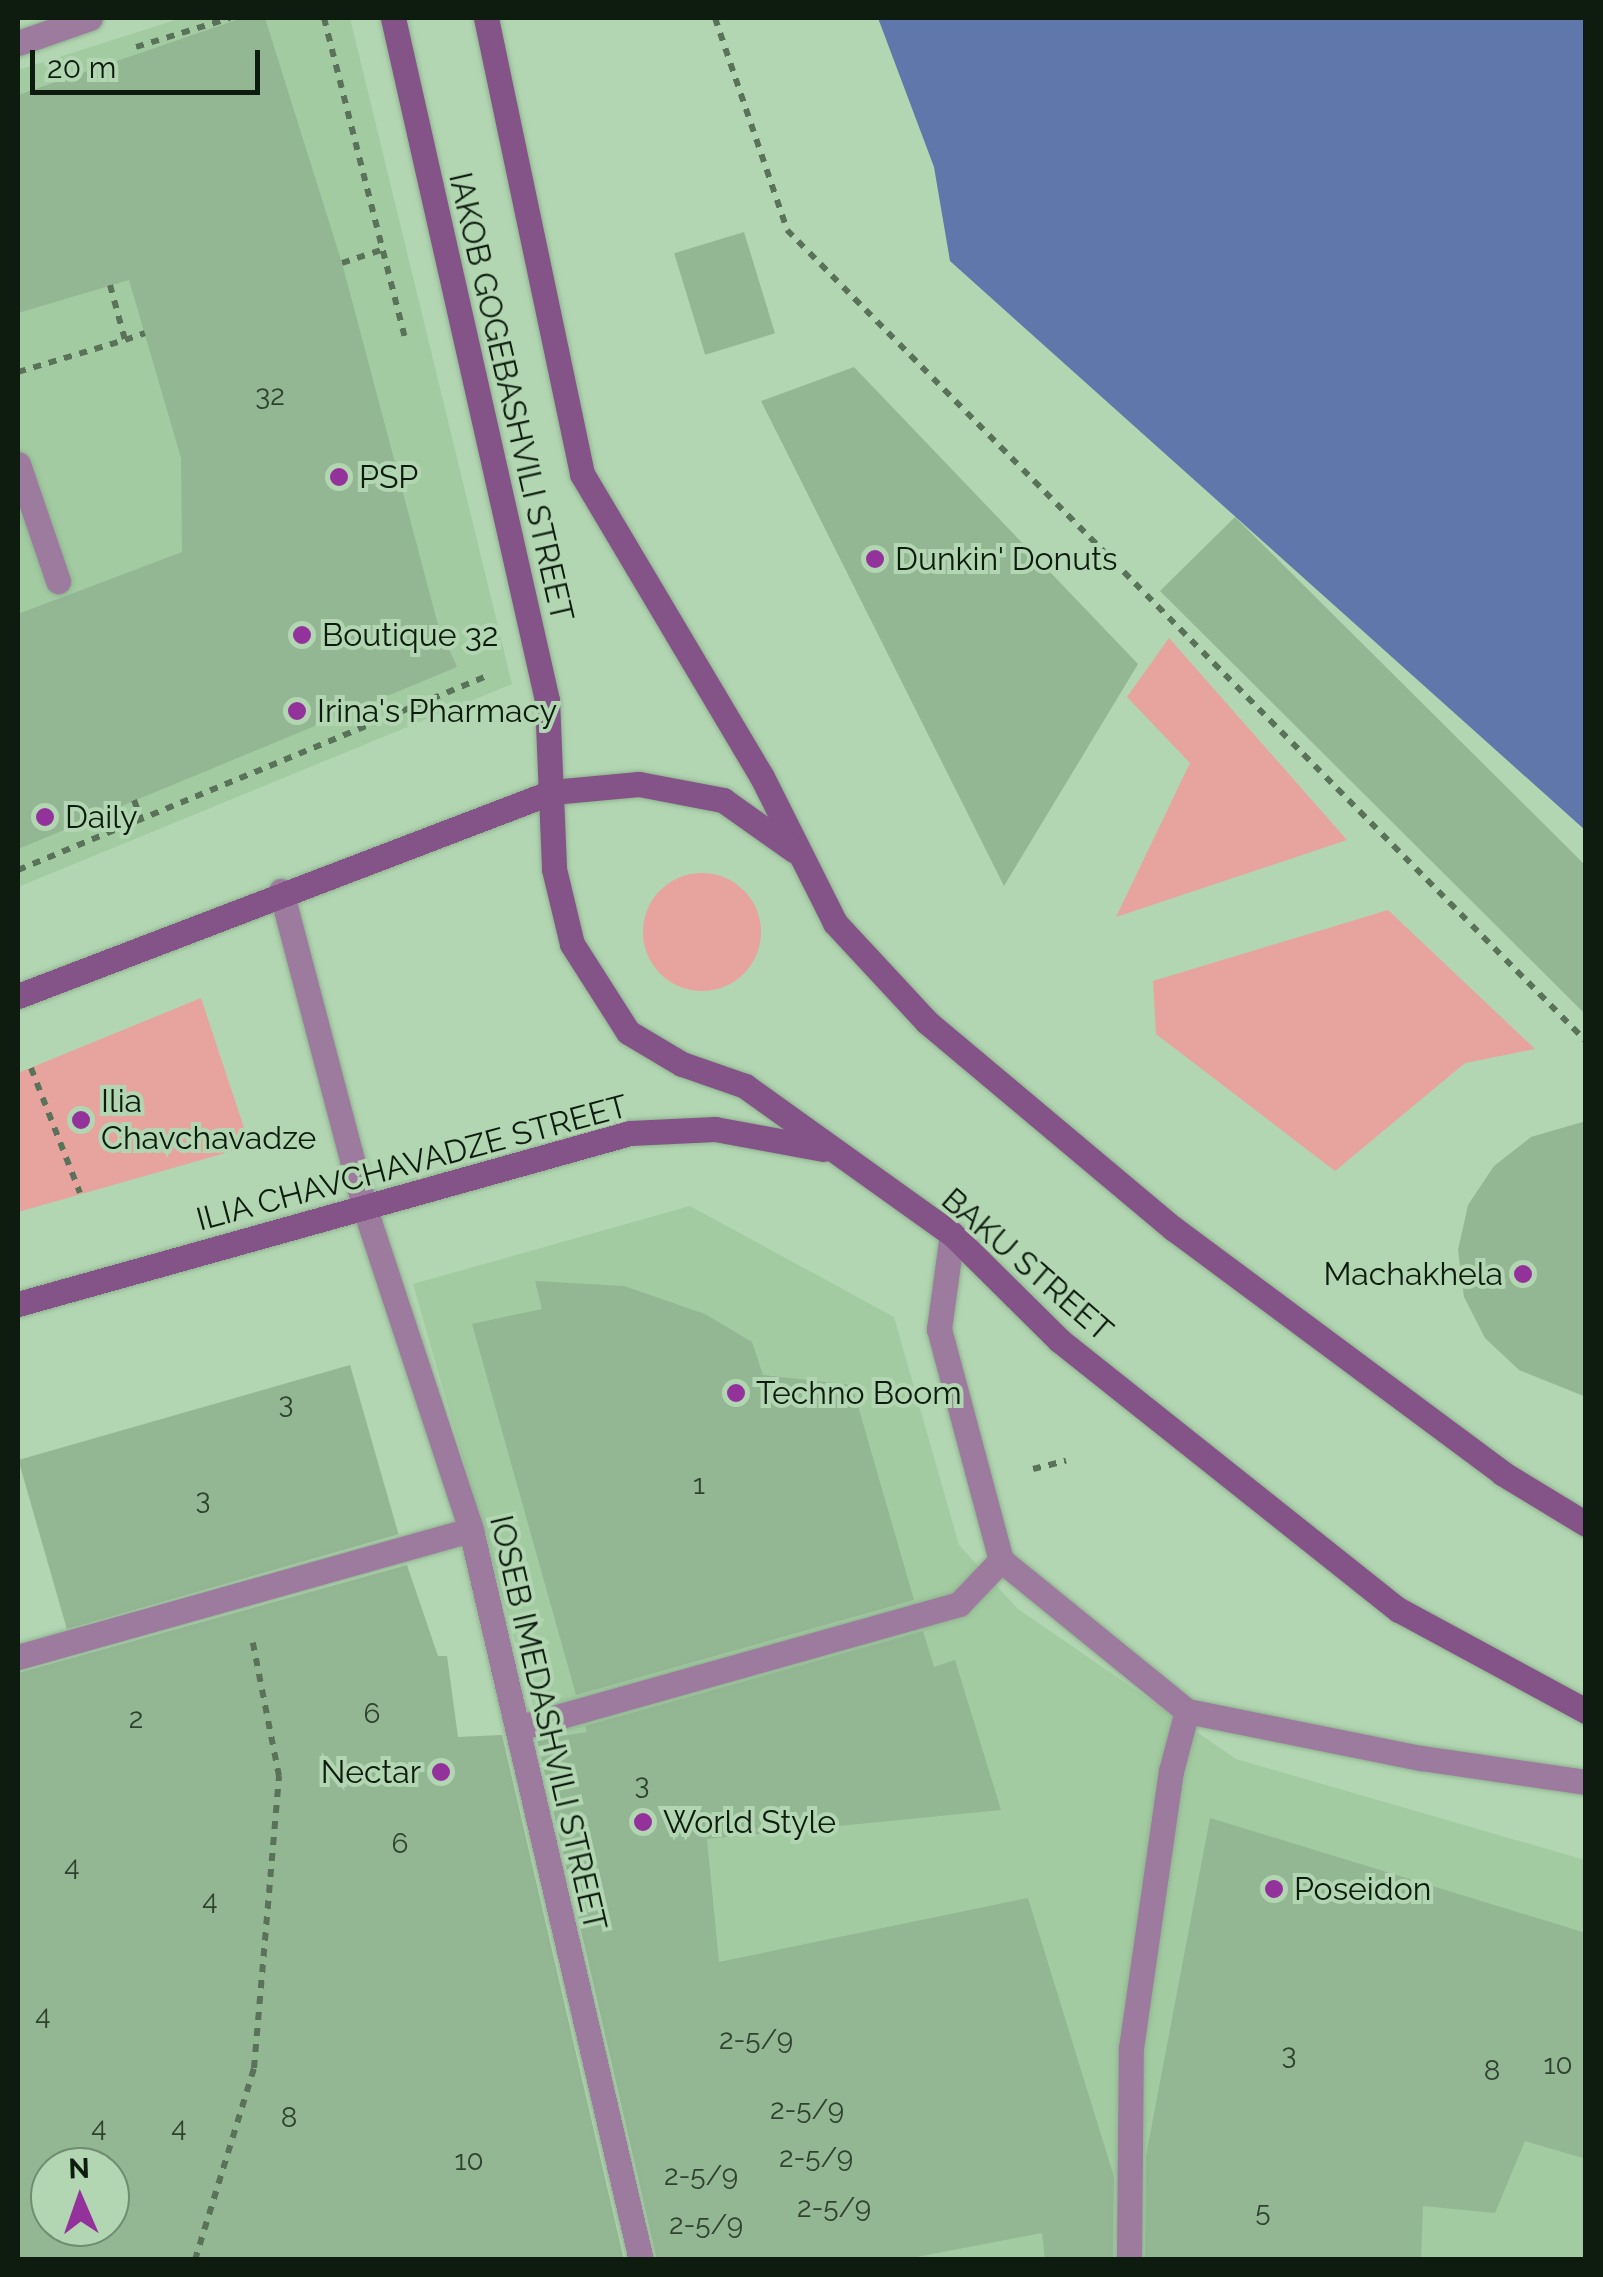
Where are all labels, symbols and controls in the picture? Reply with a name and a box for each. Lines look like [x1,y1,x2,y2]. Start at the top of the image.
scale bar [35,30,265,92]
text: 20 m [47,50,116,85]
street label: IAKOB GOGEBASHVILI STREET [441,169,581,625]
house number: 32 [255,379,285,413]
place label: PSP [359,458,418,496]
marker: PSP [328,466,350,488]
place label: Dunkin' Donuts [895,540,1118,578]
marker: Dunkin' Donuts [864,548,886,570]
place label: Boutique 32 [322,616,499,654]
marker: Boutique 32 [291,624,313,646]
place label: Irina's Pharmacy [317,692,557,730]
marker: Irina's Pharmacy [286,700,308,722]
place label: Daily [65,798,138,836]
marker: Daily [34,806,56,828]
place label: Ilia Chavchavadze [101,1083,316,1158]
street label: ILIA CHAVCHAVADZE STREET [192,1087,632,1239]
marker: Ilia Chavchavadze [70,1109,92,1131]
street label: BAKU STREET [934,1180,1120,1350]
place label: Machakhela [1323,1255,1503,1293]
marker: Machakhela [1512,1263,1534,1285]
place label: Techno Boom [756,1374,962,1412]
marker: Techno Boom [725,1382,747,1404]
house number: 3 [279,1387,293,1421]
house number: 1 [693,1468,705,1502]
house number: 3 [196,1483,210,1517]
street label: IOSEB IMEDASHVILI STREET [481,1512,615,1934]
house number: 6 [364,1697,380,1731]
house number: 2 [129,1702,143,1736]
place label: Nectar [321,1753,421,1791]
marker: Nectar [430,1761,452,1783]
house number: 3 [635,1768,649,1802]
place label: World Style [663,1803,836,1841]
marker: World Style [632,1811,654,1833]
house number: 6 [392,1827,408,1861]
house number: 4 [64,1849,80,1883]
place label: Poseidon [1294,1870,1431,1908]
marker: Poseidon [1263,1878,1285,1900]
house number: 4 [202,1883,218,1917]
house number: 4 [35,1998,51,2032]
house number: 2-5/9 [719,2023,793,2057]
house number: 3 [1282,2038,1296,2072]
house number: 10 [1543,2048,1573,2082]
house number: 8 [1484,2054,1500,2088]
house number: 2-5/9 [770,2093,844,2127]
house number: 8 [281,2101,297,2135]
house number: 4 [91,2110,107,2144]
house number: 4 [171,2110,187,2144]
house number: 2-5/9 [779,2141,853,2175]
house number: 10 [454,2144,484,2178]
north arrow [30,2147,130,2247]
text: N [68,2152,90,2185]
house number: 2-5/9 [664,2159,738,2193]
house number: 2-5/9 [797,2191,871,2225]
house number: 5 [1255,2195,1271,2229]
house number: 2-5/9 [669,2208,743,2242]

